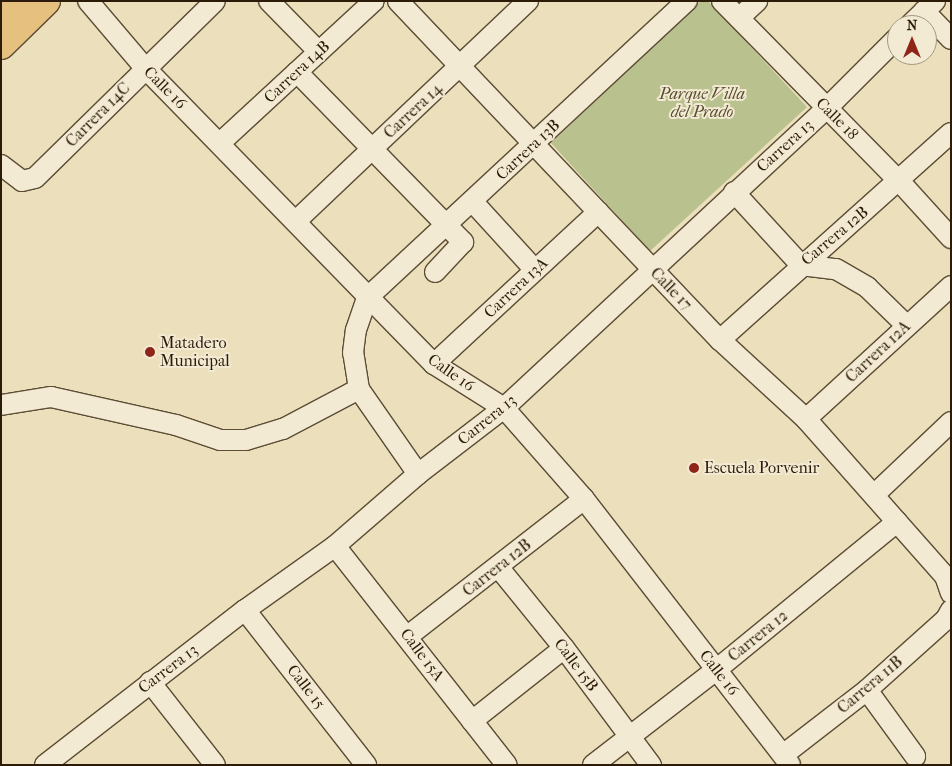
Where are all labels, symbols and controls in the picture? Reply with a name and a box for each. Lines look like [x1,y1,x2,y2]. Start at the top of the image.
north arrow [887,15,937,65]
text: N [907,17,917,34]
street label: Carrera 14B [260,37,334,107]
street label: Calle 16 [140,63,190,113]
street label: Carrera 14C [62,79,134,151]
street label: Carrera 14 [380,79,446,143]
park label: Parque Villa del Prado [659,84,745,122]
street label: Calle 18 [812,94,862,144]
street label: Carrera 13B [492,116,564,184]
street label: Carrera 13 [753,116,817,176]
street label: Carrera 12B [798,202,872,270]
street label: Carrera 13A [480,254,552,322]
street label: Calle 17 [646,264,696,314]
street label: Carrera 12A [842,317,914,387]
place label: Matadero Municipal [160,333,230,371]
marker: Matadero Municipal [144,346,156,358]
street label: Calle 16 [424,350,478,396]
street label: Carrera 13 [454,391,520,449]
place label: Escuela Porvenir [704,458,819,478]
marker: Escuela Porvenir [688,462,700,474]
street label: Carrera 12B [459,535,535,601]
street label: Carrera 12 [724,606,792,666]
street label: Calle 15A [396,625,448,685]
street label: Calle 15B [550,635,602,695]
street label: Carrera 13 [134,640,202,698]
street label: Calle 16 [695,646,743,700]
street label: Carrera 11B [834,652,906,718]
street label: Calle 15 [283,661,329,713]

